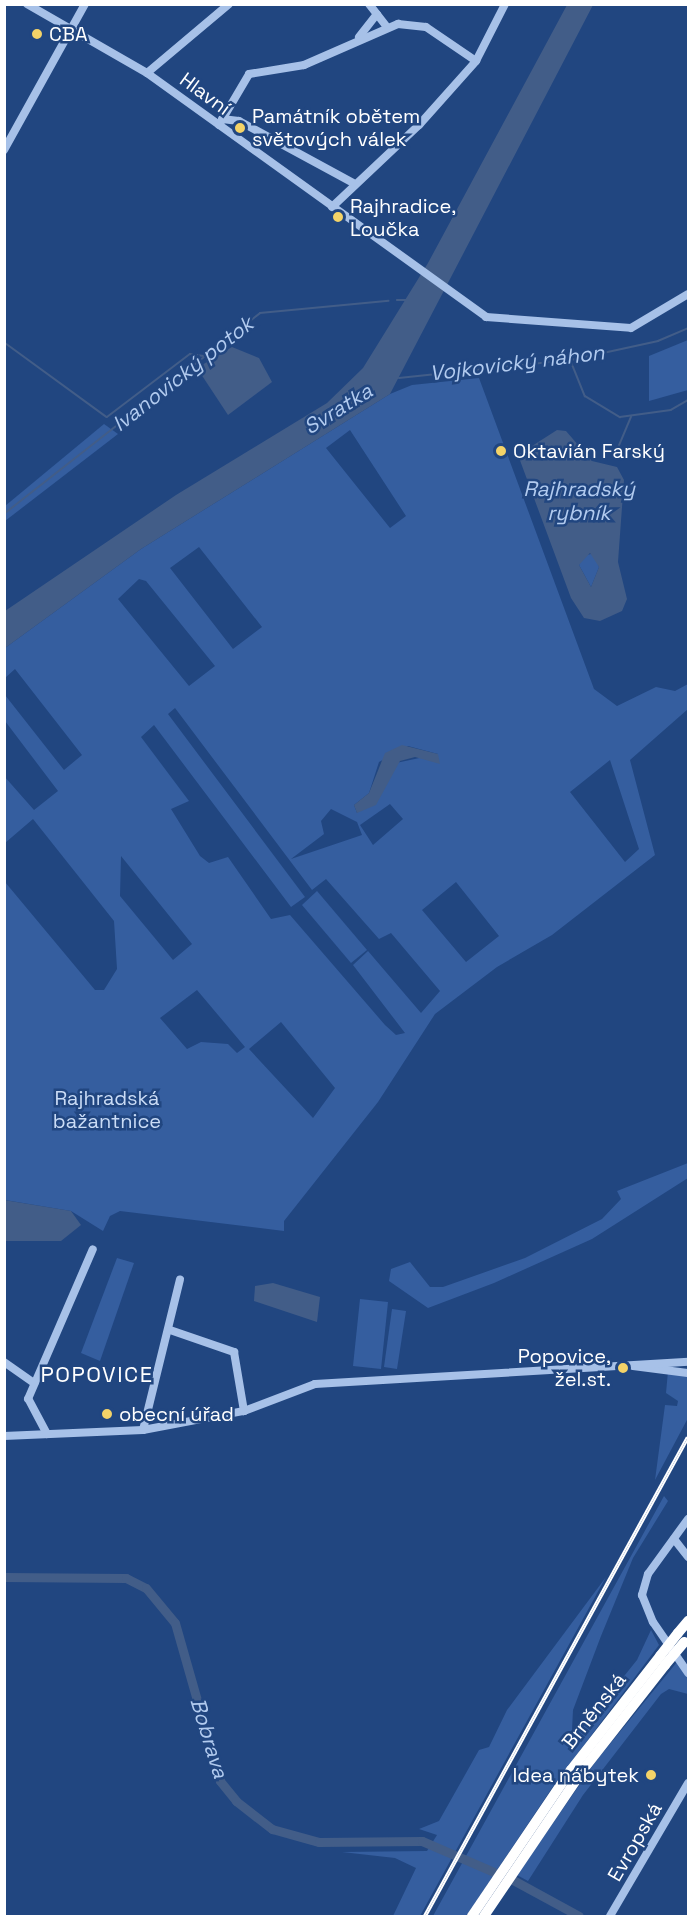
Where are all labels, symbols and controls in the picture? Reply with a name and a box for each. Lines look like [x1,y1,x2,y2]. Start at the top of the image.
place label: CBA [49,22,88,46]
marker: CBA [30,27,44,41]
street label: Hlavní [175,68,235,120]
place label: Památník obětem světových válek [252,104,420,151]
marker: Památník obětem světových válek [233,121,247,135]
place label: Rajhradice, Loučka [350,194,456,241]
marker: Rajhradice, Loučka [331,210,345,224]
water label: Ivanovický potok [108,311,258,437]
water label: Vojkovický náhon [428,340,606,386]
water label: Svratka [299,378,377,440]
place label: Oktavián Farský [513,439,665,463]
marker: Oktavián Farský [494,444,508,458]
water label: Rajhradský rybník [523,476,635,526]
park label: Rajhradská bažantnice [53,1087,161,1134]
place label: Popovice, žel.st. [518,1344,611,1391]
marker: Popovice, žel.st. [616,1361,630,1375]
district label: POPOVICE [40,1362,154,1388]
place label: obecní úřad [119,1402,234,1426]
marker: obecní úřad [100,1407,114,1421]
street label: Brněnská [557,1668,631,1754]
water label: Bobrava [185,1695,233,1781]
place label: Idea nábytek [512,1763,639,1787]
marker: Idea nábytek [644,1768,658,1782]
street label: Evropská [603,1798,667,1886]

